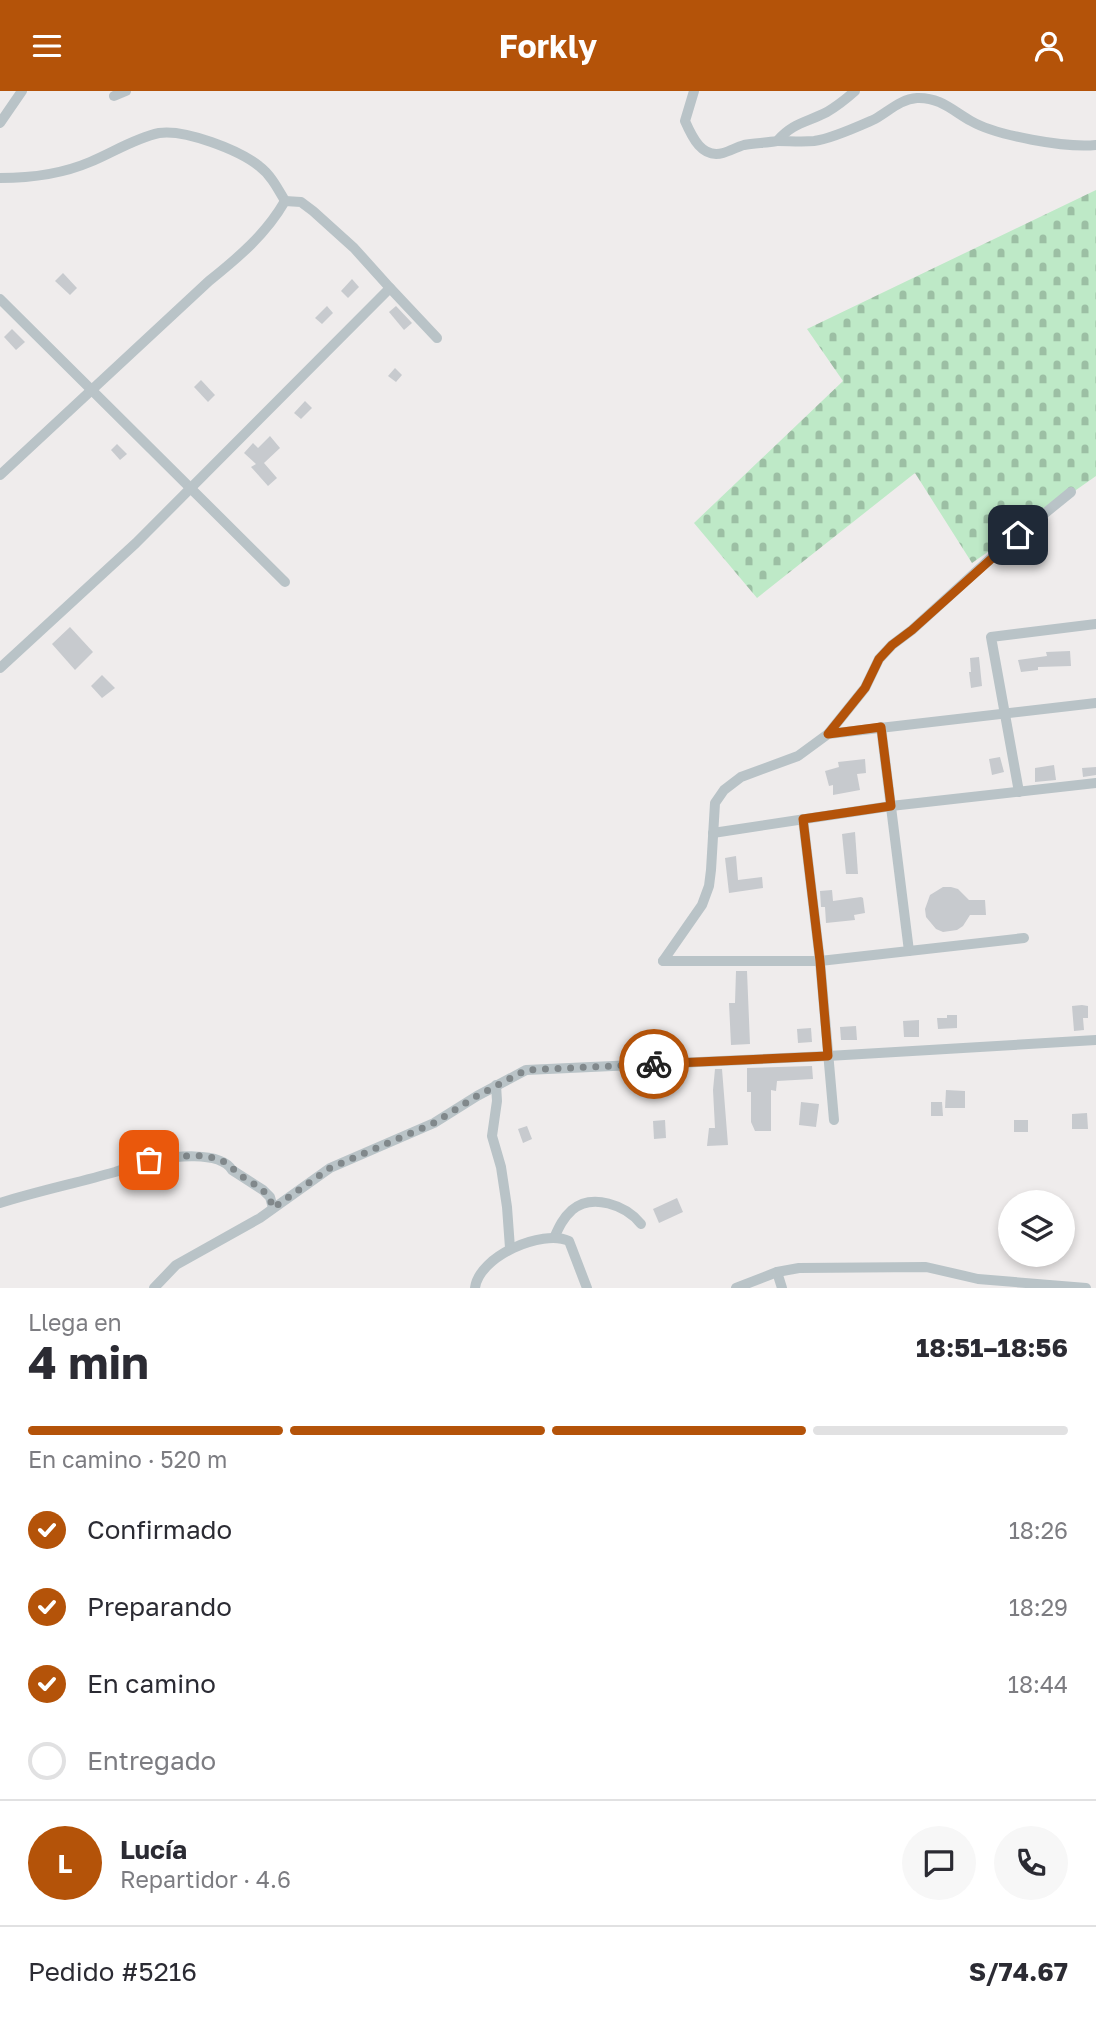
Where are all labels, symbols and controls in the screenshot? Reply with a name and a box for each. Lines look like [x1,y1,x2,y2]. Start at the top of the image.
icon: menu [28,27,66,65]
text: Forkly [499,27,597,65]
icon: person [1030,27,1068,65]
pin [988,505,1048,565]
icon: home [999,516,1037,554]
courier [619,1029,689,1099]
icon: bike [635,1045,673,1083]
pin [119,1130,179,1190]
icon: bag [130,1141,168,1179]
map controls [998,1190,1075,1267]
button: layers [998,1190,1075,1267]
text: Llega en [28,1308,122,1336]
text: 18:51–18:56 [916,1332,1068,1363]
text: 4 min [28,1334,149,1389]
text: En camino · 520 m [28,1445,227,1473]
icon: check [28,1511,66,1549]
text: Confirmado [87,1514,232,1545]
text: 18:26 [1009,1516,1068,1544]
icon: check [28,1588,66,1626]
text: Preparando [87,1591,232,1622]
text: 18:29 [1009,1593,1068,1621]
icon: check [28,1665,66,1703]
text: En camino [87,1668,216,1699]
text: 18:44 [1008,1670,1068,1698]
text: Entregado [87,1745,216,1776]
button: chat [902,1826,976,1900]
button: phone [994,1826,1068,1900]
text: Lucía [120,1834,187,1865]
text: L [58,1848,72,1879]
text: Repartidor · 4.6 [120,1865,291,1893]
text: Pedido #5216 [28,1956,197,1987]
text: S/74.67 [969,1956,1068,1987]

